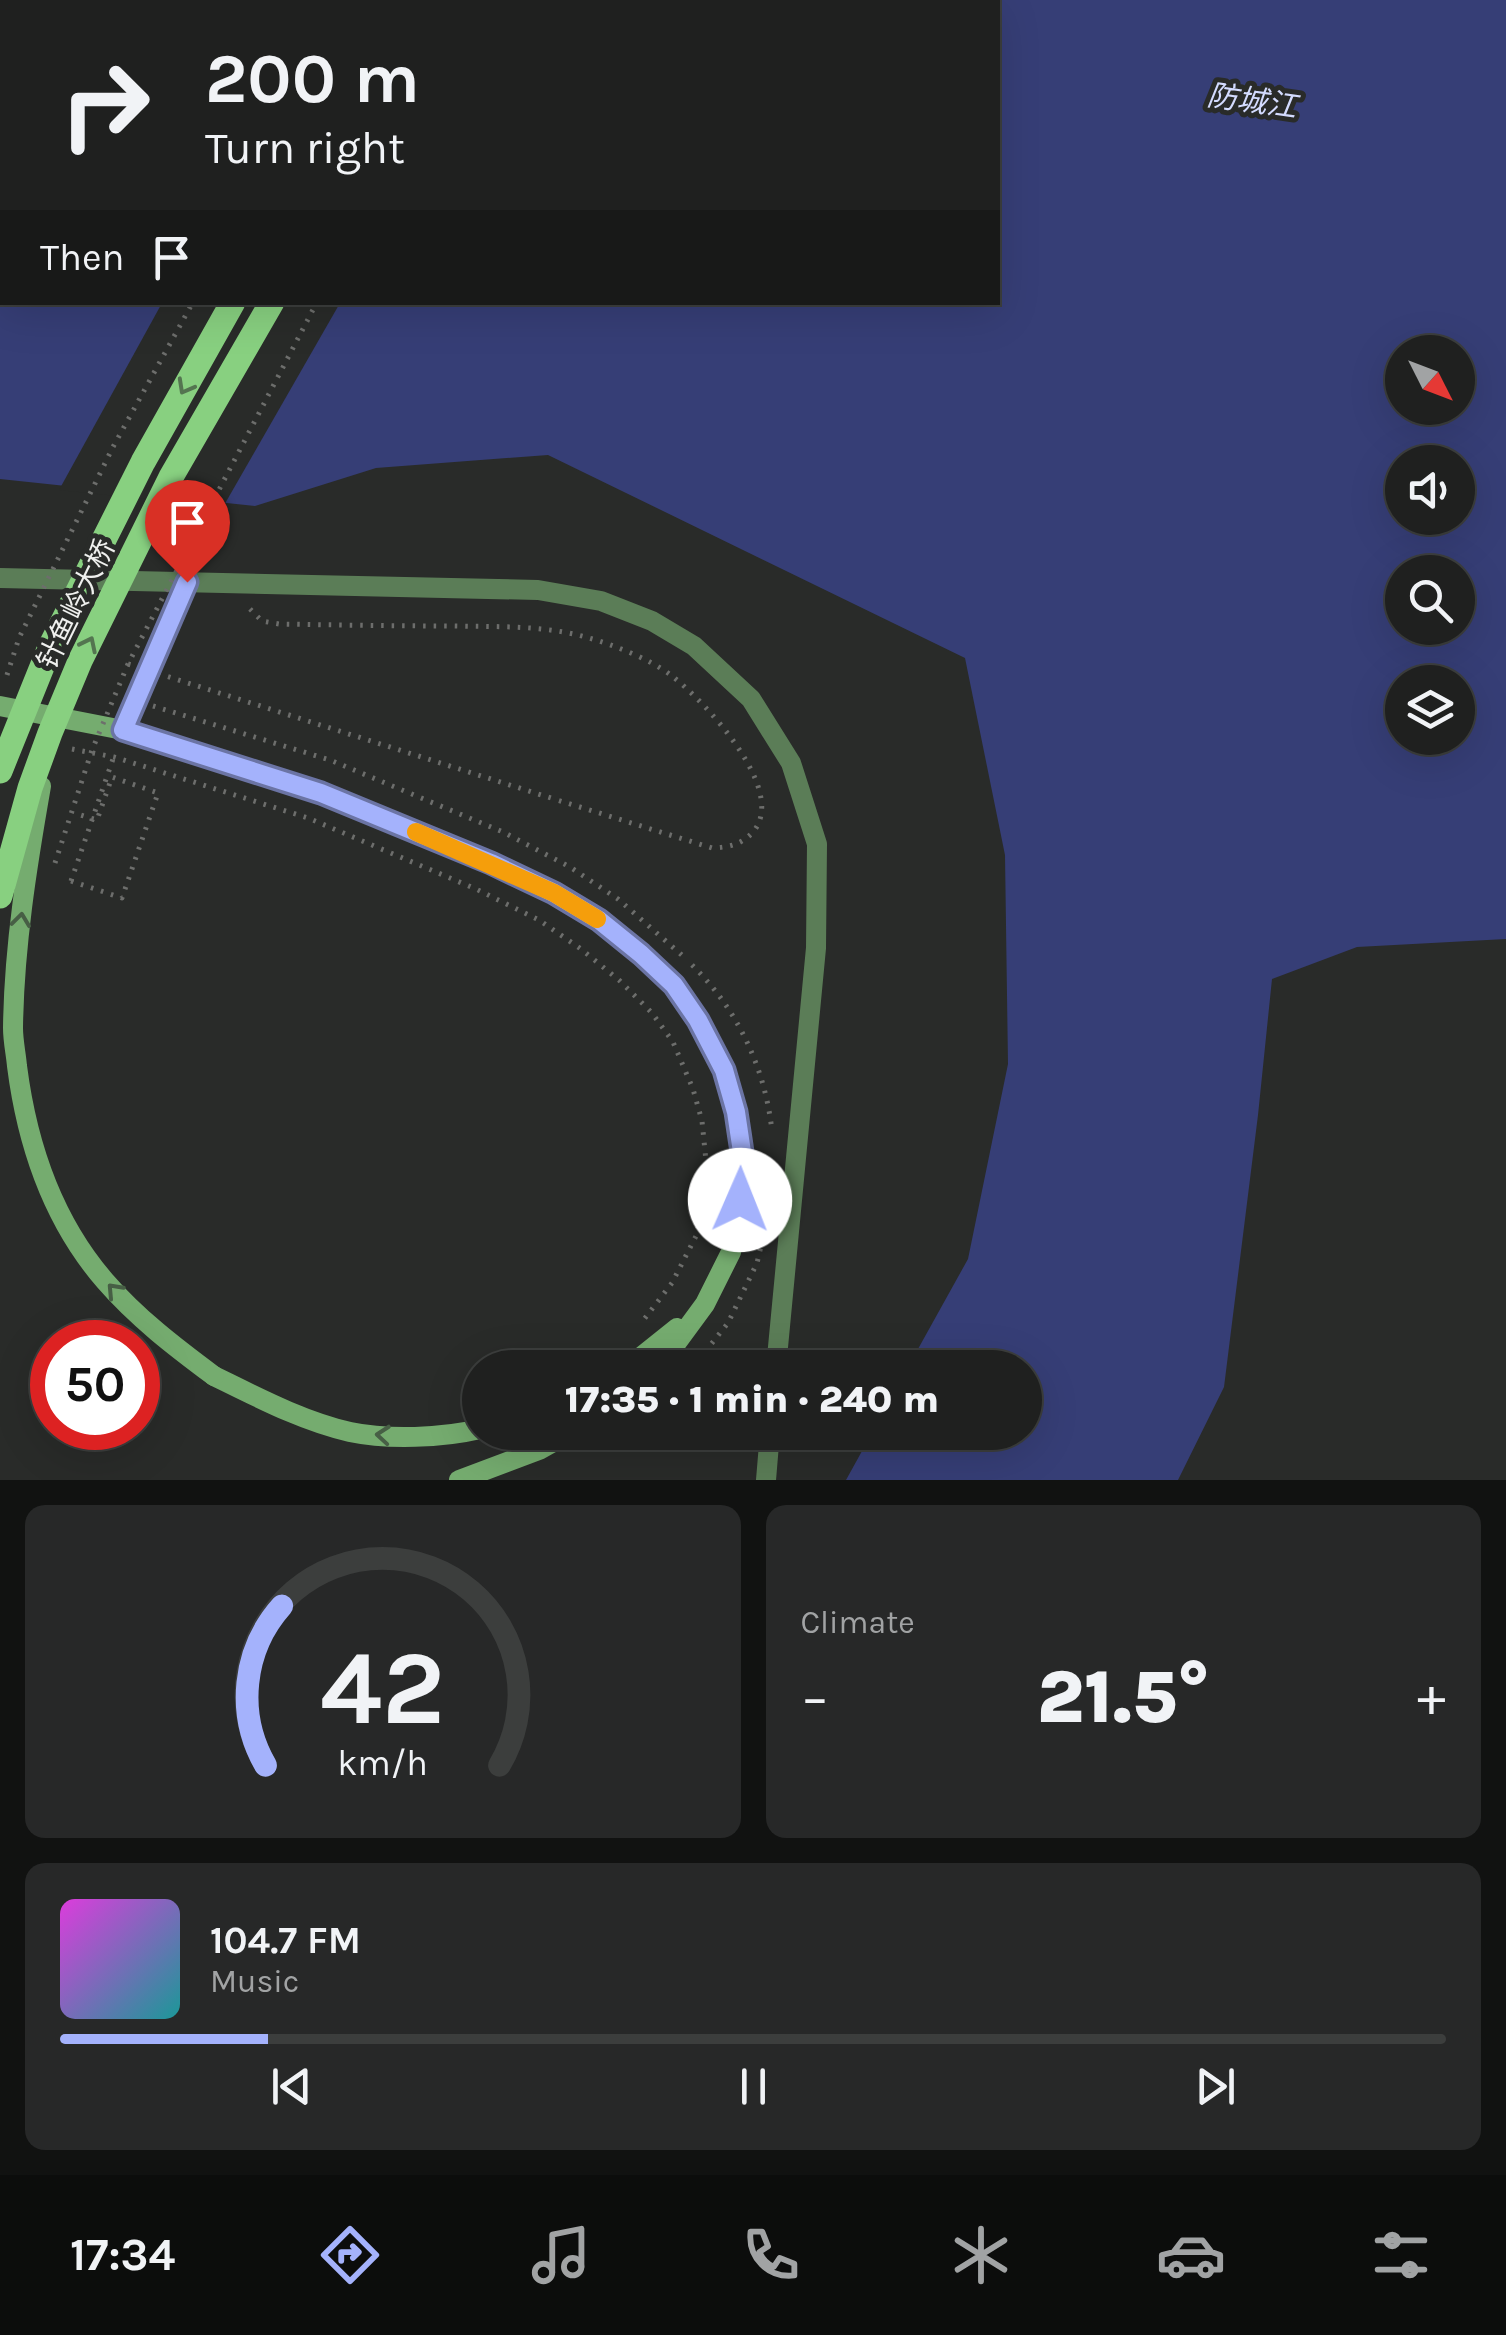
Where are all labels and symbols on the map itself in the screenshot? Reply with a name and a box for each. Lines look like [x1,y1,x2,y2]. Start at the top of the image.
water label: 防城江 [1205,77,1302,126]
north arrow [1385,335,1475,425]
one-way arrow [177,377,197,395]
pin [145,480,230,583]
street label: 针鱼岭大桥 [30,534,122,674]
one-way arrow [76,636,96,654]
one-way arrow [10,912,31,928]
position arrow [688,1148,792,1252]
one-way arrow [108,1283,126,1302]
speed limit sign: 50 [30,1320,160,1450]
one-way arrow [375,1424,391,1446]

